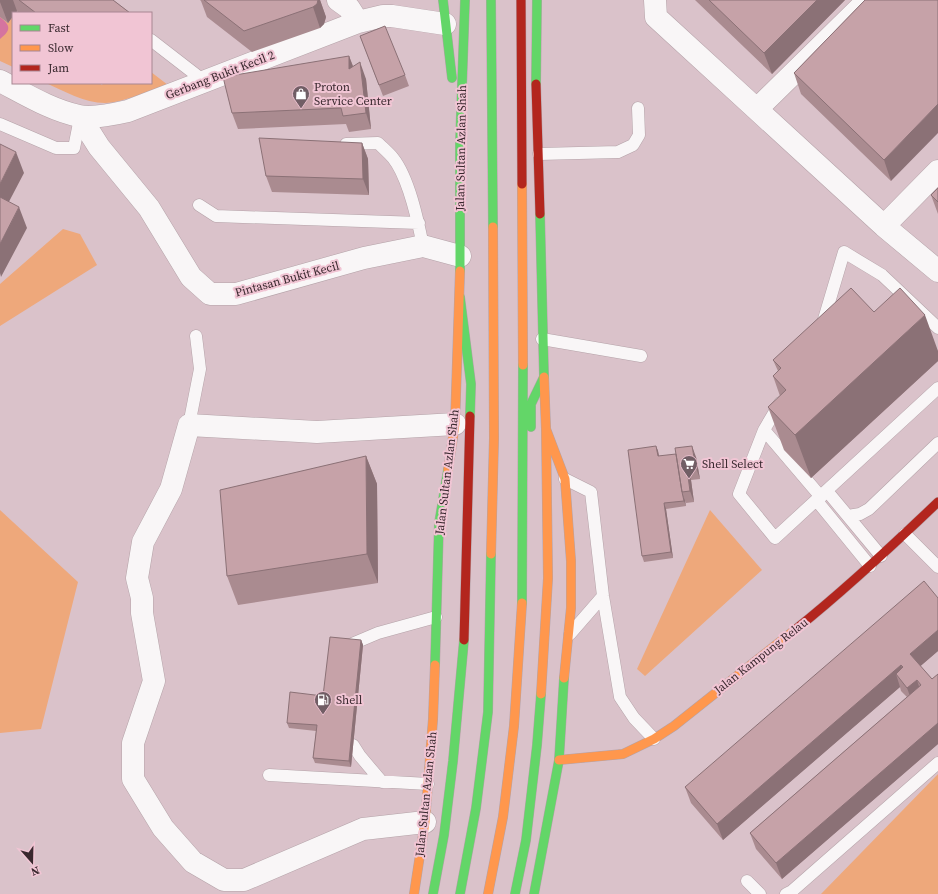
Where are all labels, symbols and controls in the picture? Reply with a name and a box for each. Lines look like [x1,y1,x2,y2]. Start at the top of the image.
legend [12,12,152,84]
text: Fast [48,20,70,36]
text: Slow [48,40,74,56]
street label: Gerbang Bukit Kecil 2 [163,47,277,103]
text: Jam [47,60,69,76]
place label: Proton Service Center [314,79,392,109]
shop icon: Proton Service Center [291,84,311,109]
street label: Jalan Sultan Azlan Shah [452,85,470,212]
street label: Pintasan Bukit Kecil [233,257,341,301]
street label: Jalan Sultan Azlan Shah [431,408,463,537]
supermarket icon: Shell Select [679,454,699,479]
place label: Shell Select [702,456,763,472]
street label: Jalan Kampung Relau [710,614,811,698]
fuel station icon: Shell [313,690,333,715]
place label: Shell [336,692,363,708]
street label: Jalan Sultan Azlan Shah [411,730,441,859]
north arrow [12,842,52,882]
text: N [29,863,42,879]

